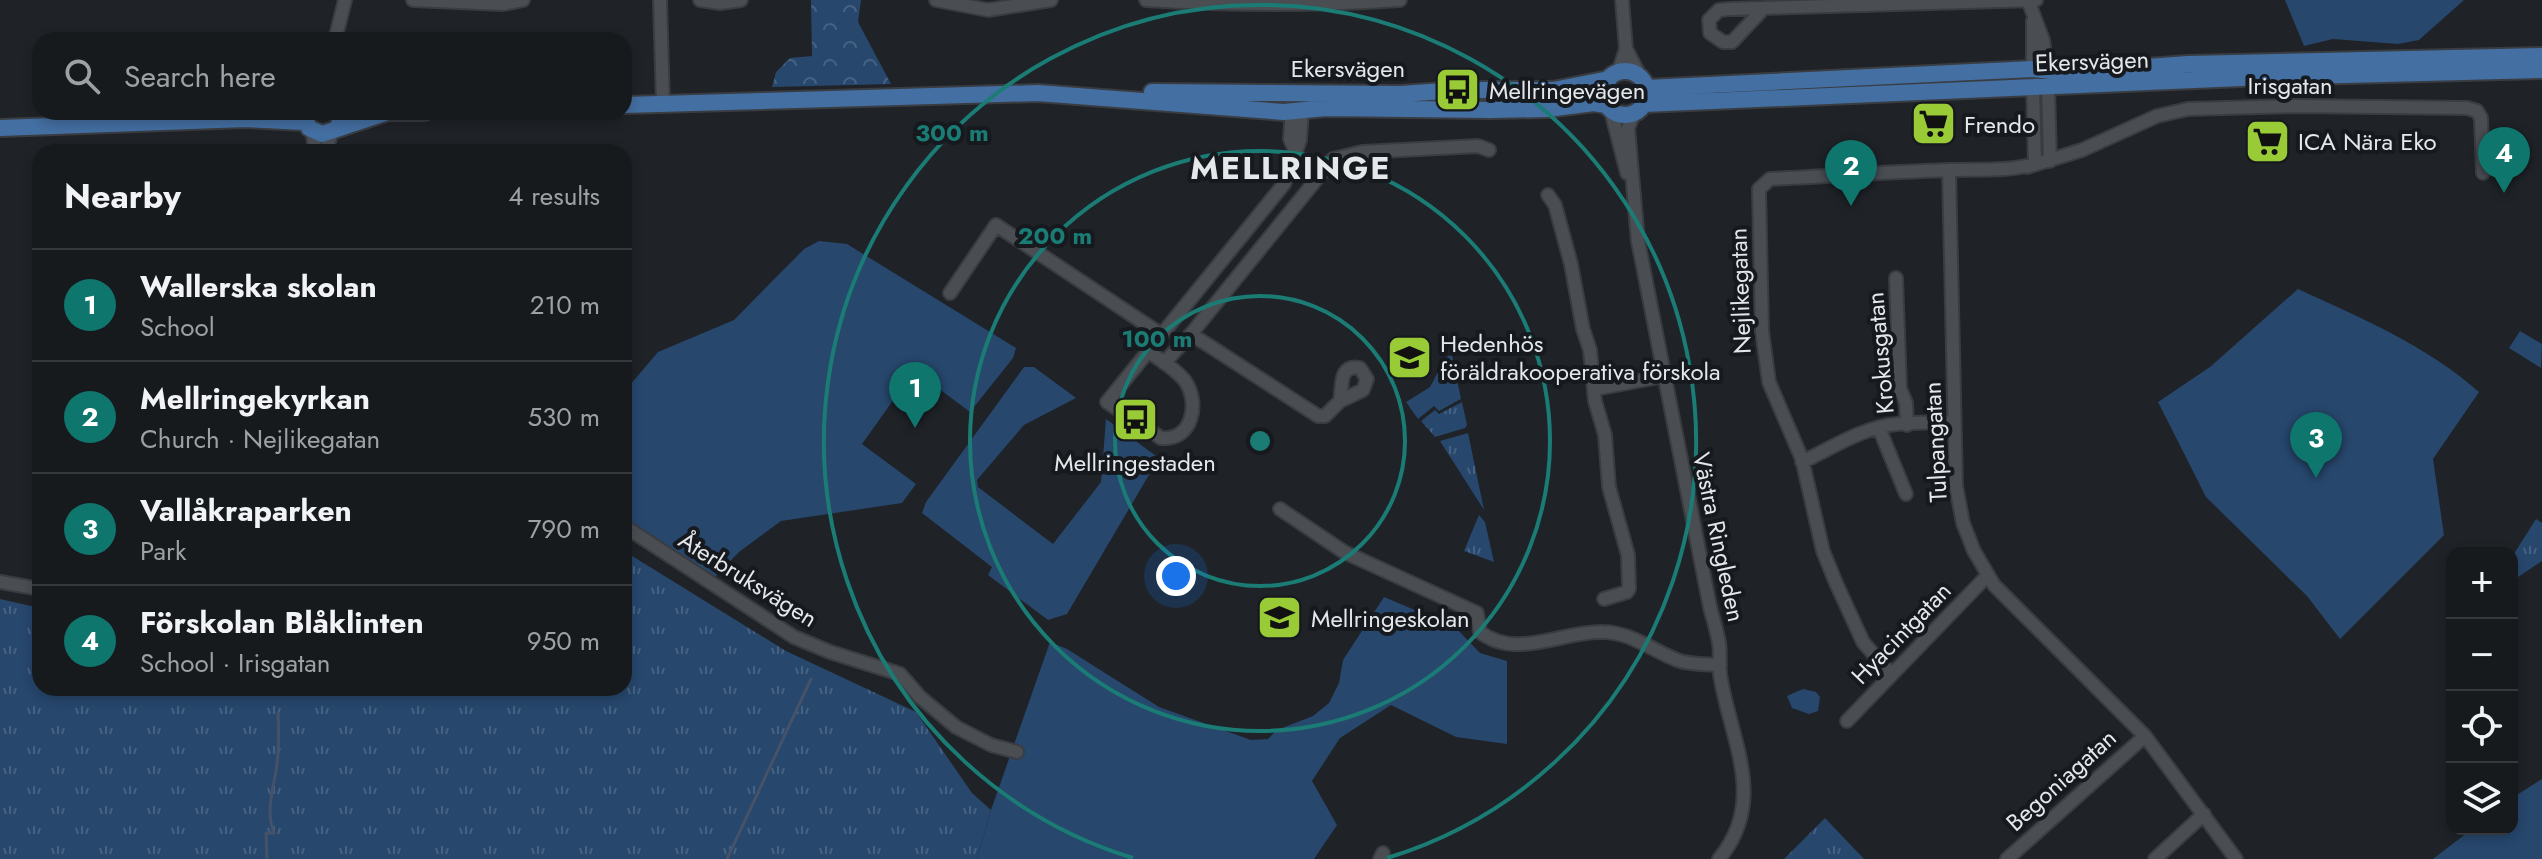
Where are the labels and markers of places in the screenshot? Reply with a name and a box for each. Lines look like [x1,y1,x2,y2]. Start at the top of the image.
bus stop icon: Mellringevägen [1434,66,1482,114]
place label: Mellringevägen [1489,73,1645,108]
supermarket icon: Frendo [1909,100,1957,148]
place label: Frendo [1964,107,2035,142]
supermarket icon: ICA Nära Eko [2243,117,2291,165]
place label: ICA Nära Eko [2298,124,2437,159]
pin: 4 [2478,127,2530,193]
pin: 2 [1825,140,1877,206]
place label: Hedenhös föräldrakooperativa förskola [1440,326,1721,389]
school or university icon: Hedenhös föräldrakooperativa förskola [1385,333,1433,381]
pin: 1 [889,362,941,428]
bus stop icon: Mellringestaden [1111,396,1159,444]
pin: 3 [2290,412,2342,478]
centre of rings [1246,427,1274,455]
place label: Mellringestaden [1054,445,1216,480]
school or university icon: Mellringeskolan [1256,594,1304,642]
place label: Mellringeskolan [1311,601,1470,636]

